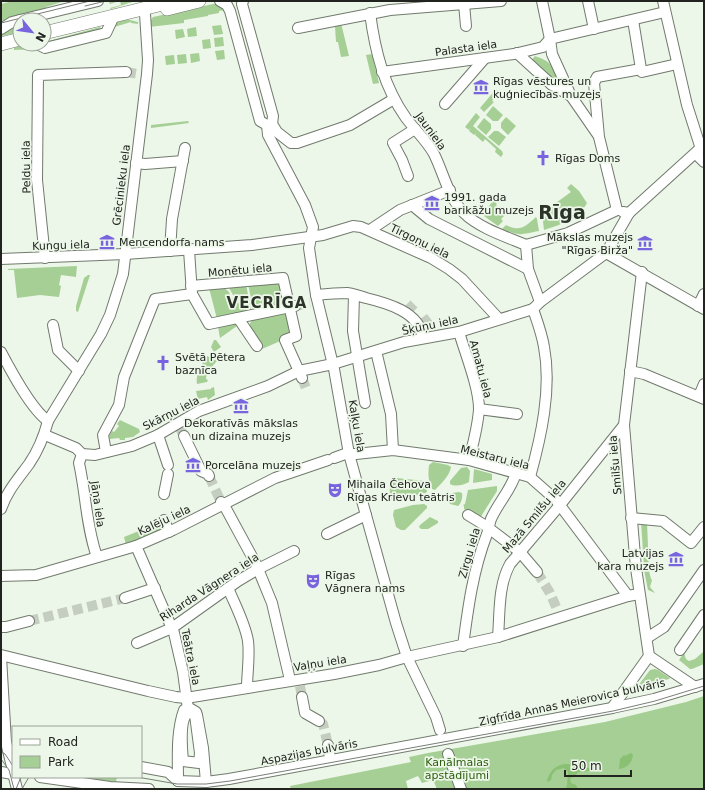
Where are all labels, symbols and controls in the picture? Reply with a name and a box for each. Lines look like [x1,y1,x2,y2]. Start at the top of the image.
north arrow [12,12,52,52]
text: N [32,29,48,44]
street label: Palasta iela [434,38,498,59]
place label: Rīgas vēstures un kuģniecības muzejs [493,75,601,101]
museum icon: Rīgas vēstures un kuģniecības muzejs [472,78,490,96]
street label: Jauniela [412,109,449,153]
street label: Peldu iela [20,140,33,194]
street label: Grēcinieku iela [110,144,133,226]
church icon: Rīgas Doms [534,149,552,167]
place label: Rīgas Doms [555,152,621,165]
place label: 1991. gada barikāžu muzejs [444,191,534,217]
museum icon: 1991. gada barikāžu muzejs [423,194,441,212]
district label: Rīga [538,201,586,223]
street label: Tirgoņu iela [387,221,452,261]
place label: Mākslas muzejs "Rīgas Birža" [547,231,633,257]
museum icon: Mencendorfa nams [98,233,116,251]
museum icon: Mākslas muzejs "Rīgas Birža" [636,234,654,252]
place label: Mencendorfa nams [119,236,225,249]
street label: Kungu iela [32,238,90,253]
street label: Monētu iela [207,261,273,280]
district label: VECRĪGA [227,292,307,312]
street label: Šķūņu iela [401,313,460,338]
street label: Amatu iela [467,339,494,399]
place label: Svētā Pētera baznīca [175,351,246,377]
church icon: Svētā Pētera baznīca [154,354,172,372]
street label: Skārņu iela [141,394,202,433]
museum icon: Dekoratīvās mākslas un dizaina muzejs [232,397,250,415]
street label: Kaļķu iela [345,399,368,453]
place label: Dekoratīvās mākslas un dizaina muzejs [184,417,298,443]
street label: Smilšu iela [606,435,625,495]
street label: Meistaru iela [459,443,531,472]
museum icon: Porcelāna muzejs [184,456,202,474]
place label: Porcelāna muzejs [205,459,301,472]
street label: Mazā Smilšu iela [500,477,569,556]
place label: Mihaila Čehova Rīgas Krievu teātris [347,478,455,504]
street label: Jāņa iela [88,479,107,528]
theatre icon: Mihaila Čehova Rīgas Krievu teātris [326,481,344,499]
street label: Kalēju iela [136,503,193,538]
street label: Zirgu iela [456,526,483,580]
place label: Latvijas kara muzejs [597,547,664,573]
museum icon: Latvijas kara muzejs [667,550,685,568]
street label: Riharda Vāgnera iela [157,551,261,624]
place label: Rīgas Vāgnera nams [325,569,405,595]
theatre icon: Rīgas Vāgnera nams [304,572,322,590]
street label: Teātra iela [178,627,203,686]
street label: Vaļņu iela [293,653,348,674]
street label: Zigfrīda Annas Meierovica bulvāris [478,676,667,729]
legend [12,726,142,778]
text: Road [48,735,78,749]
street label: Aspazijas bulvāris [260,737,359,768]
scale bar [565,752,631,778]
text: Park [48,755,74,769]
park label: Kanālmalas apstādījumi [425,756,489,782]
text: 50 m [571,759,602,773]

